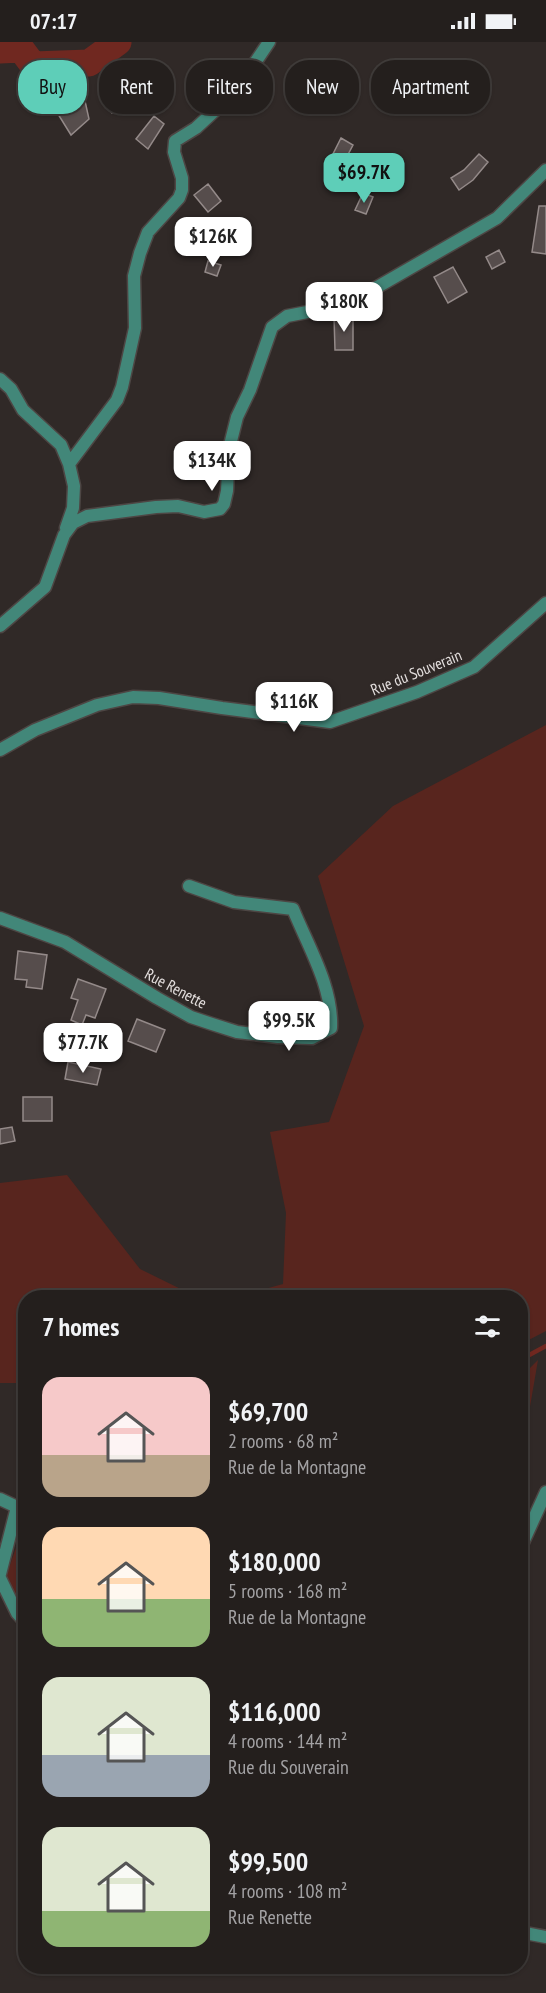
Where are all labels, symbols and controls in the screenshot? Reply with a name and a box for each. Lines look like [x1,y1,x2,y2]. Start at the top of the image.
text: 07:17 [30,7,78,35]
chip: Buy [18,60,87,114]
chip: Rent [99,60,174,114]
chip: Filters [186,60,273,114]
chip: New [285,60,359,114]
chip: Apartment [371,60,490,114]
pin: $69.7K [315,153,413,204]
text: $69.7K [338,159,390,185]
pin: $126K [171,217,255,268]
text: $126K [189,223,237,249]
pin: $180K [302,282,386,333]
text: $180K [320,288,368,314]
pin: $134K [170,441,254,492]
text: $134K [188,447,236,473]
street label: Rue du Souverain [367,645,465,699]
pin: $116K [252,682,336,733]
text: $116K [270,688,318,714]
street label: Rue Renette [142,963,210,1013]
pin: $99.5K [240,1001,338,1052]
text: $99.5K [263,1007,315,1033]
pin: $77.7K [34,1023,132,1074]
text: $77.7K [58,1029,108,1055]
text: 7 homes [42,1310,119,1343]
icon: filters [471,1310,504,1343]
text: $69,700 [228,1395,308,1428]
icon: home [90,1401,162,1473]
text: 2 rooms · 68 m² [228,1428,338,1454]
text: Rue de la Montagne [228,1454,366,1480]
text: $180,000 [228,1545,321,1578]
icon: home [90,1551,162,1623]
text: 5 rooms · 168 m² [228,1578,347,1604]
text: Rue de la Montagne [228,1604,366,1630]
text: $116,000 [228,1695,321,1728]
icon: home [90,1701,162,1773]
text: 4 rooms · 144 m² [228,1728,347,1754]
text: Rue du Souverain [228,1754,349,1780]
text: $99,500 [228,1845,308,1878]
icon: home [90,1851,162,1923]
text: 4 rooms · 108 m² [228,1878,347,1904]
text: Rue Renette [228,1904,312,1930]

